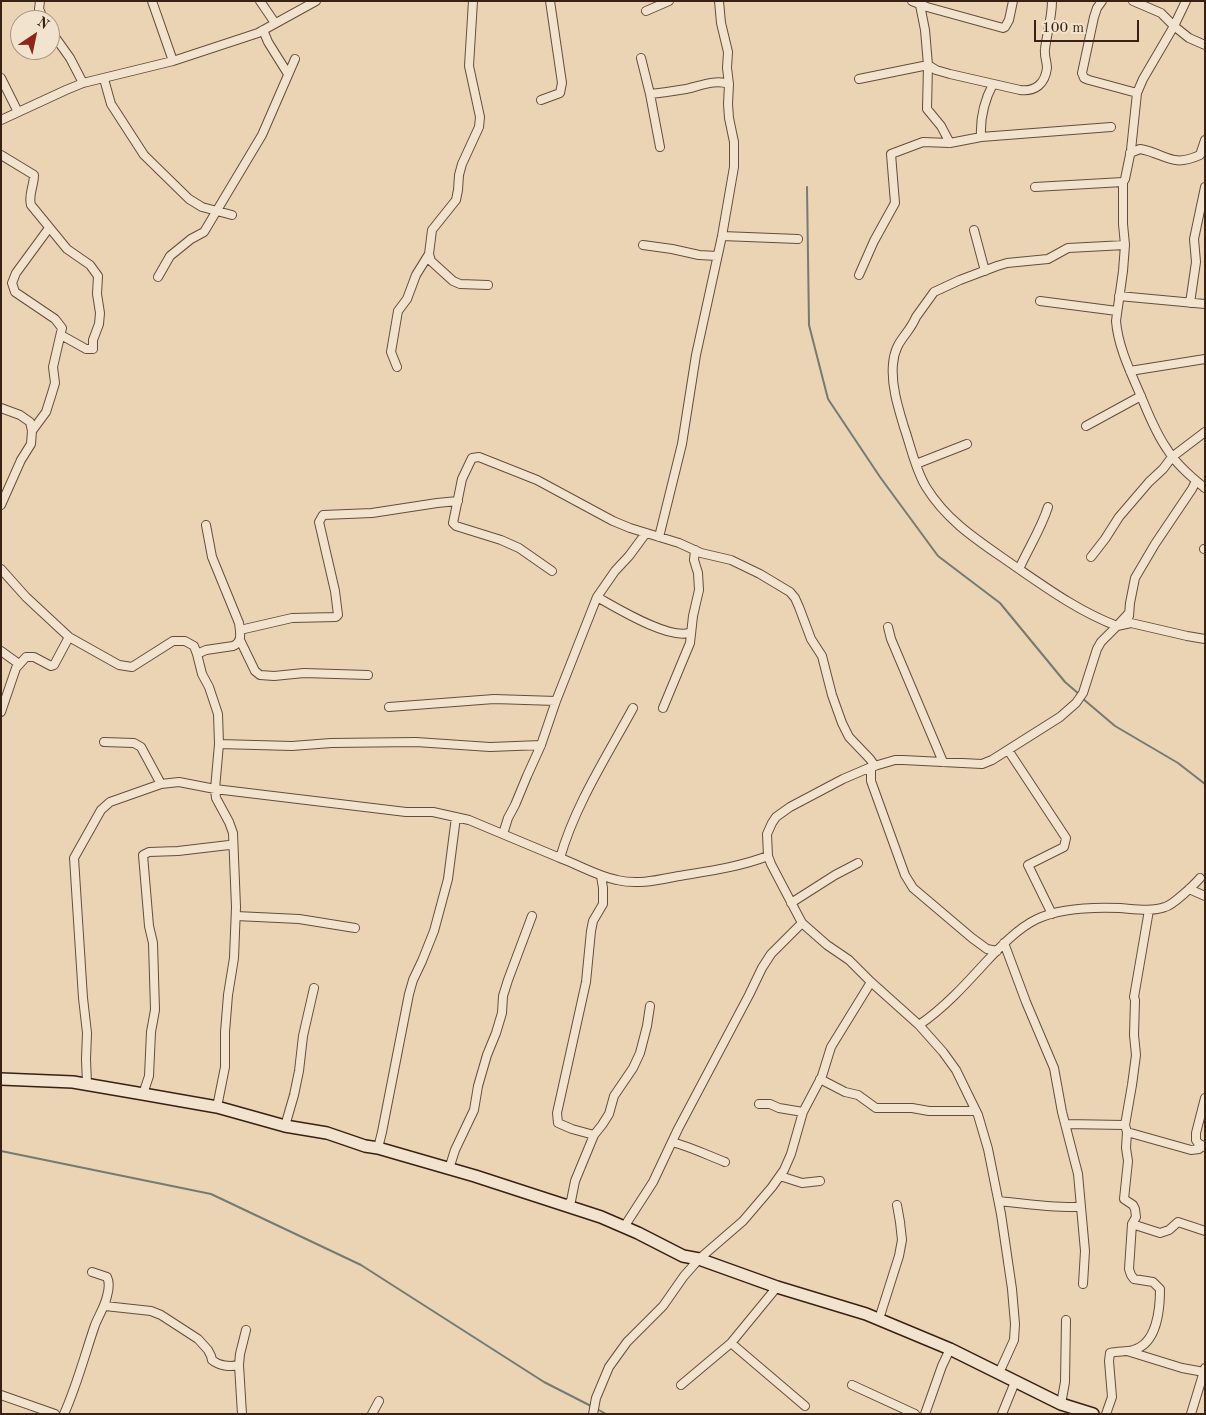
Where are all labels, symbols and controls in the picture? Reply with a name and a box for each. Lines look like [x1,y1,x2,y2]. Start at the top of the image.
north arrow [10,10,60,60]
scale bar [1036,10,1141,42]
text: N [34,15,51,32]
text: 100 m [1042,21,1084,36]

